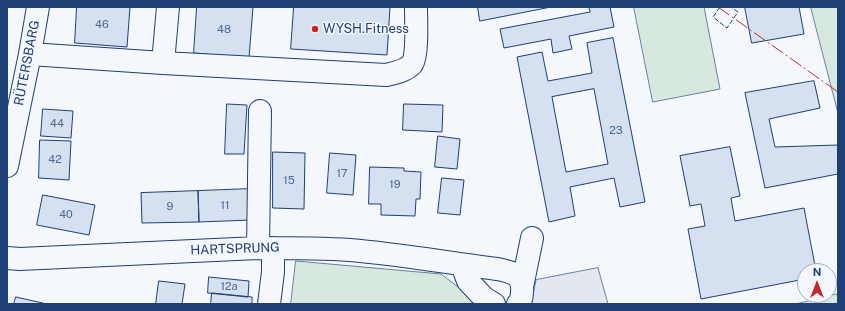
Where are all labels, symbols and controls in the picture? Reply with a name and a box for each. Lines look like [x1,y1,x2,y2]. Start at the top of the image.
house number: 46 [95,18,109,32]
street label: RÜTERSBARG [11,19,43,107]
place label: WYSH.Fitness [323,21,409,37]
house number: 48 [217,23,231,37]
marker: WYSH.Fitness [310,24,320,34]
house number: 44 [50,117,64,131]
house number: 23 [609,124,623,138]
house number: 42 [48,153,62,167]
house number: 17 [336,167,348,181]
house number: 15 [283,174,295,188]
house number: 19 [389,178,401,192]
house number: 11 [221,199,229,213]
house number: 9 [167,200,173,214]
house number: 40 [59,208,73,222]
street label: HARTSPRUNG [190,240,280,258]
north arrow [797,263,837,303]
text: N [813,266,821,278]
house number: 12a [220,280,238,294]

